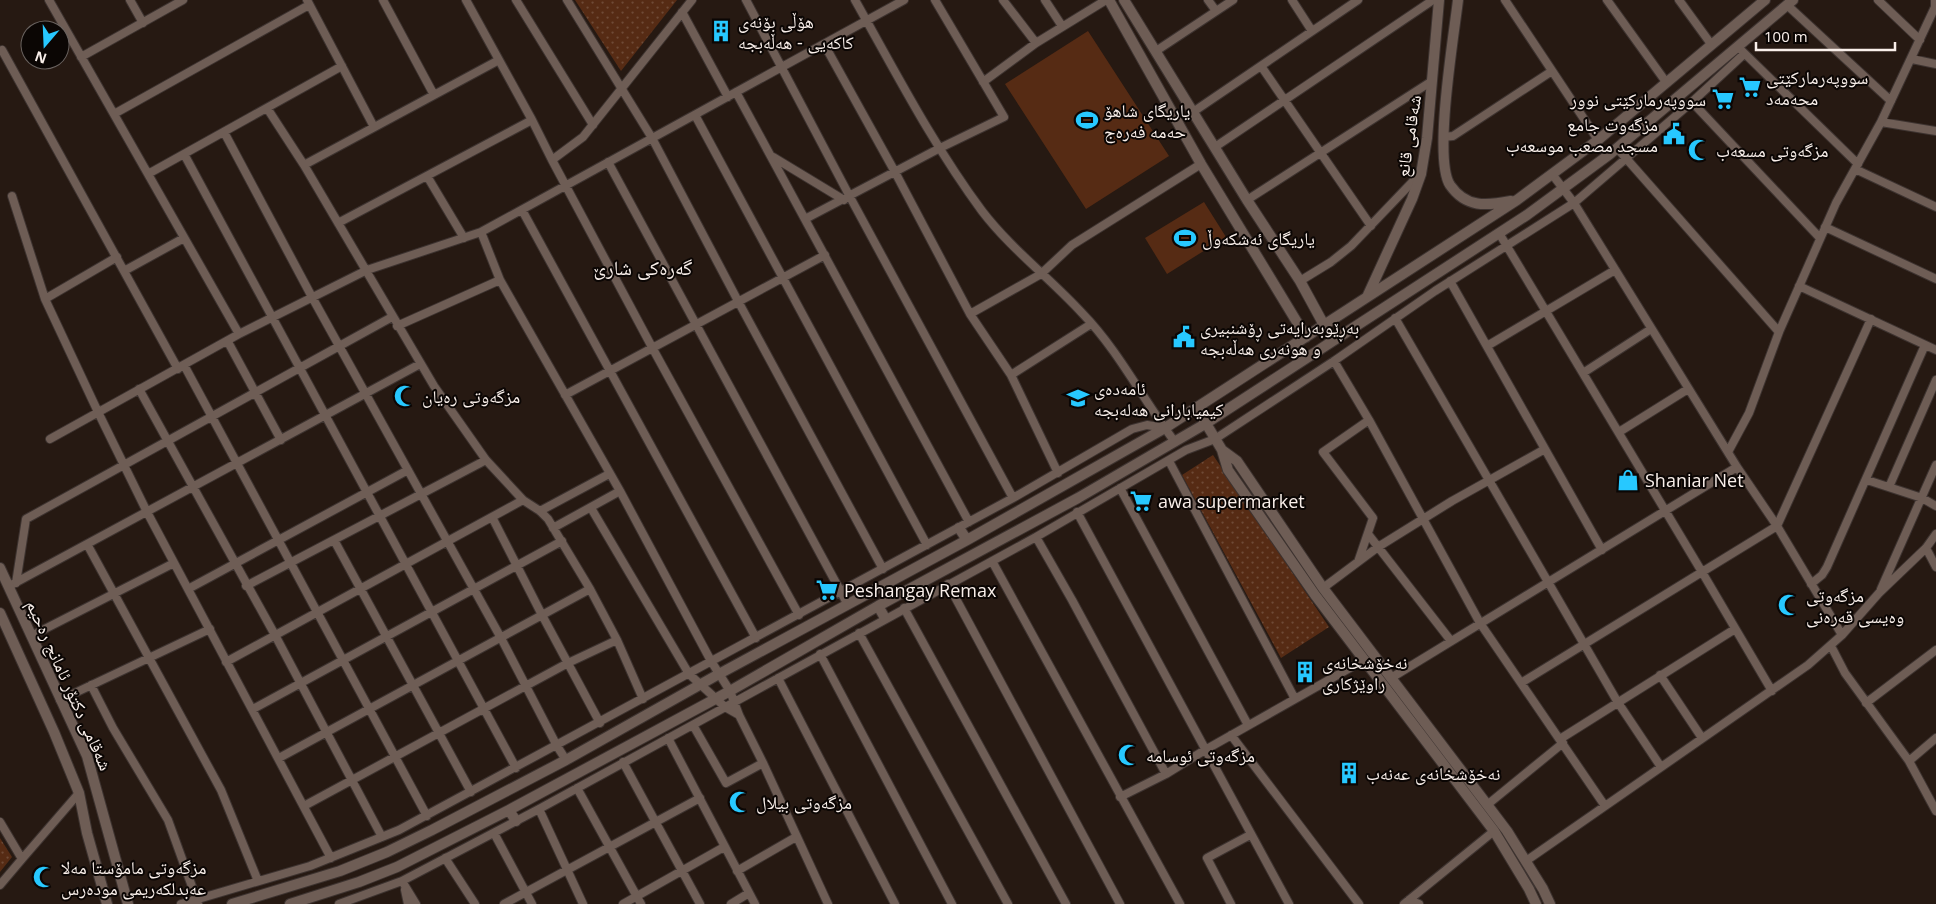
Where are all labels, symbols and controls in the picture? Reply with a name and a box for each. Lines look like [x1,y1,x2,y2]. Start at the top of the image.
place label: ھۆڵی بۆنەی کاکەیی - هەڵەبجە [738,9,854,54]
building icon: ھۆڵی بۆنەی کاکەیی - هەڵەبجە [708,18,734,44]
north arrow [20,20,70,70]
scale bar [1756,20,1895,52]
text: 100 m [1764,26,1808,46]
text: N [32,47,49,69]
place label: سووپەرمارکێتی محەمەد [1766,65,1868,110]
supermarket icon: سووپەرمارکێتی محەمەد [1737,74,1763,100]
supermarket icon: سووپەرمارکێتی نوور [1710,86,1736,112]
place label: سووپەرمارکێتی نوور [1569,87,1706,111]
street label: شەقامی قانع [1390,93,1427,179]
place label: یاریگای شاهۆ حەمە فەرەج [1104,98,1190,144]
sports icon: یاریگای شاهۆ حەمە فەرەج [1074,107,1100,133]
place label: مزگەوت جامع مسجد مصعب موسعەب [1506,112,1658,157]
public building icon: مزگەوت جامع مسجد مصعب موسعەب [1661,121,1687,147]
mosque icon: مزگەوتی مسعەب [1686,137,1712,163]
place label: مزگەوتی مسعەب [1716,138,1828,162]
sports icon: یاریگای ئەشکەوڵ [1172,225,1198,251]
place label: یاریگای ئەشکەوڵ [1202,226,1315,250]
district label: گەرەکی شارێ [594,254,693,281]
place label: بەڕێوبەرایەتی ڕۆشنبیری و هونەری هەڵەبجە [1200,315,1359,360]
public building icon: بەڕێوبەرایەتی ڕۆشنبیری و هونەری هەڵەبجە [1171,324,1197,350]
place label: ئامەدەی کیمیابارانی هەلەبجە [1094,376,1224,421]
mosque icon: مزگەوتی رەیان [392,383,418,409]
place label: مزگەوتی رەیان [422,384,520,408]
school or university icon: ئامەدەی کیمیابارانی هەلەبجە [1065,385,1091,411]
shop icon: Shaniar Net [1615,467,1641,493]
place label: Shaniar Net [1645,468,1744,492]
supermarket icon: awa supermarket [1128,488,1154,514]
place label: awa supermarket [1158,489,1305,513]
supermarket icon: Peshangay Remax [814,577,840,603]
place label: Peshangay Remax [844,578,997,602]
place label: مزگەوتی وەیسی قەرەنی [1806,583,1904,628]
mosque icon: مزگەوتی وەیسی قەرەنی [1776,592,1802,618]
street label: شەقامی دکتۆر ئامانج رەحیم [21,596,118,775]
place label: نەخۆشخانەی راوێژکاری [1322,650,1408,695]
building icon: نەخۆشخانەی راوێژکاری [1292,659,1318,685]
mosque icon: مزگەوتی ئوسامە [1116,742,1142,768]
place label: مزگەوتی ئوسامە [1146,743,1255,767]
building icon: نەخۆشخانەی عەنەب [1336,760,1362,786]
place label: نەخۆشخانەی عەنەب [1366,761,1500,785]
mosque icon: مزگەوتی بیلال [727,789,753,815]
place label: مزگەوتی بیلال [756,790,852,814]
place label: مزگەوتی مامۆستا مەلا عەبدلکەریمی مودەرس [61,855,206,900]
mosque icon: مزگەوتی مامۆستا مەلا عەبدلکەریمی مودەرس [31,864,57,890]

